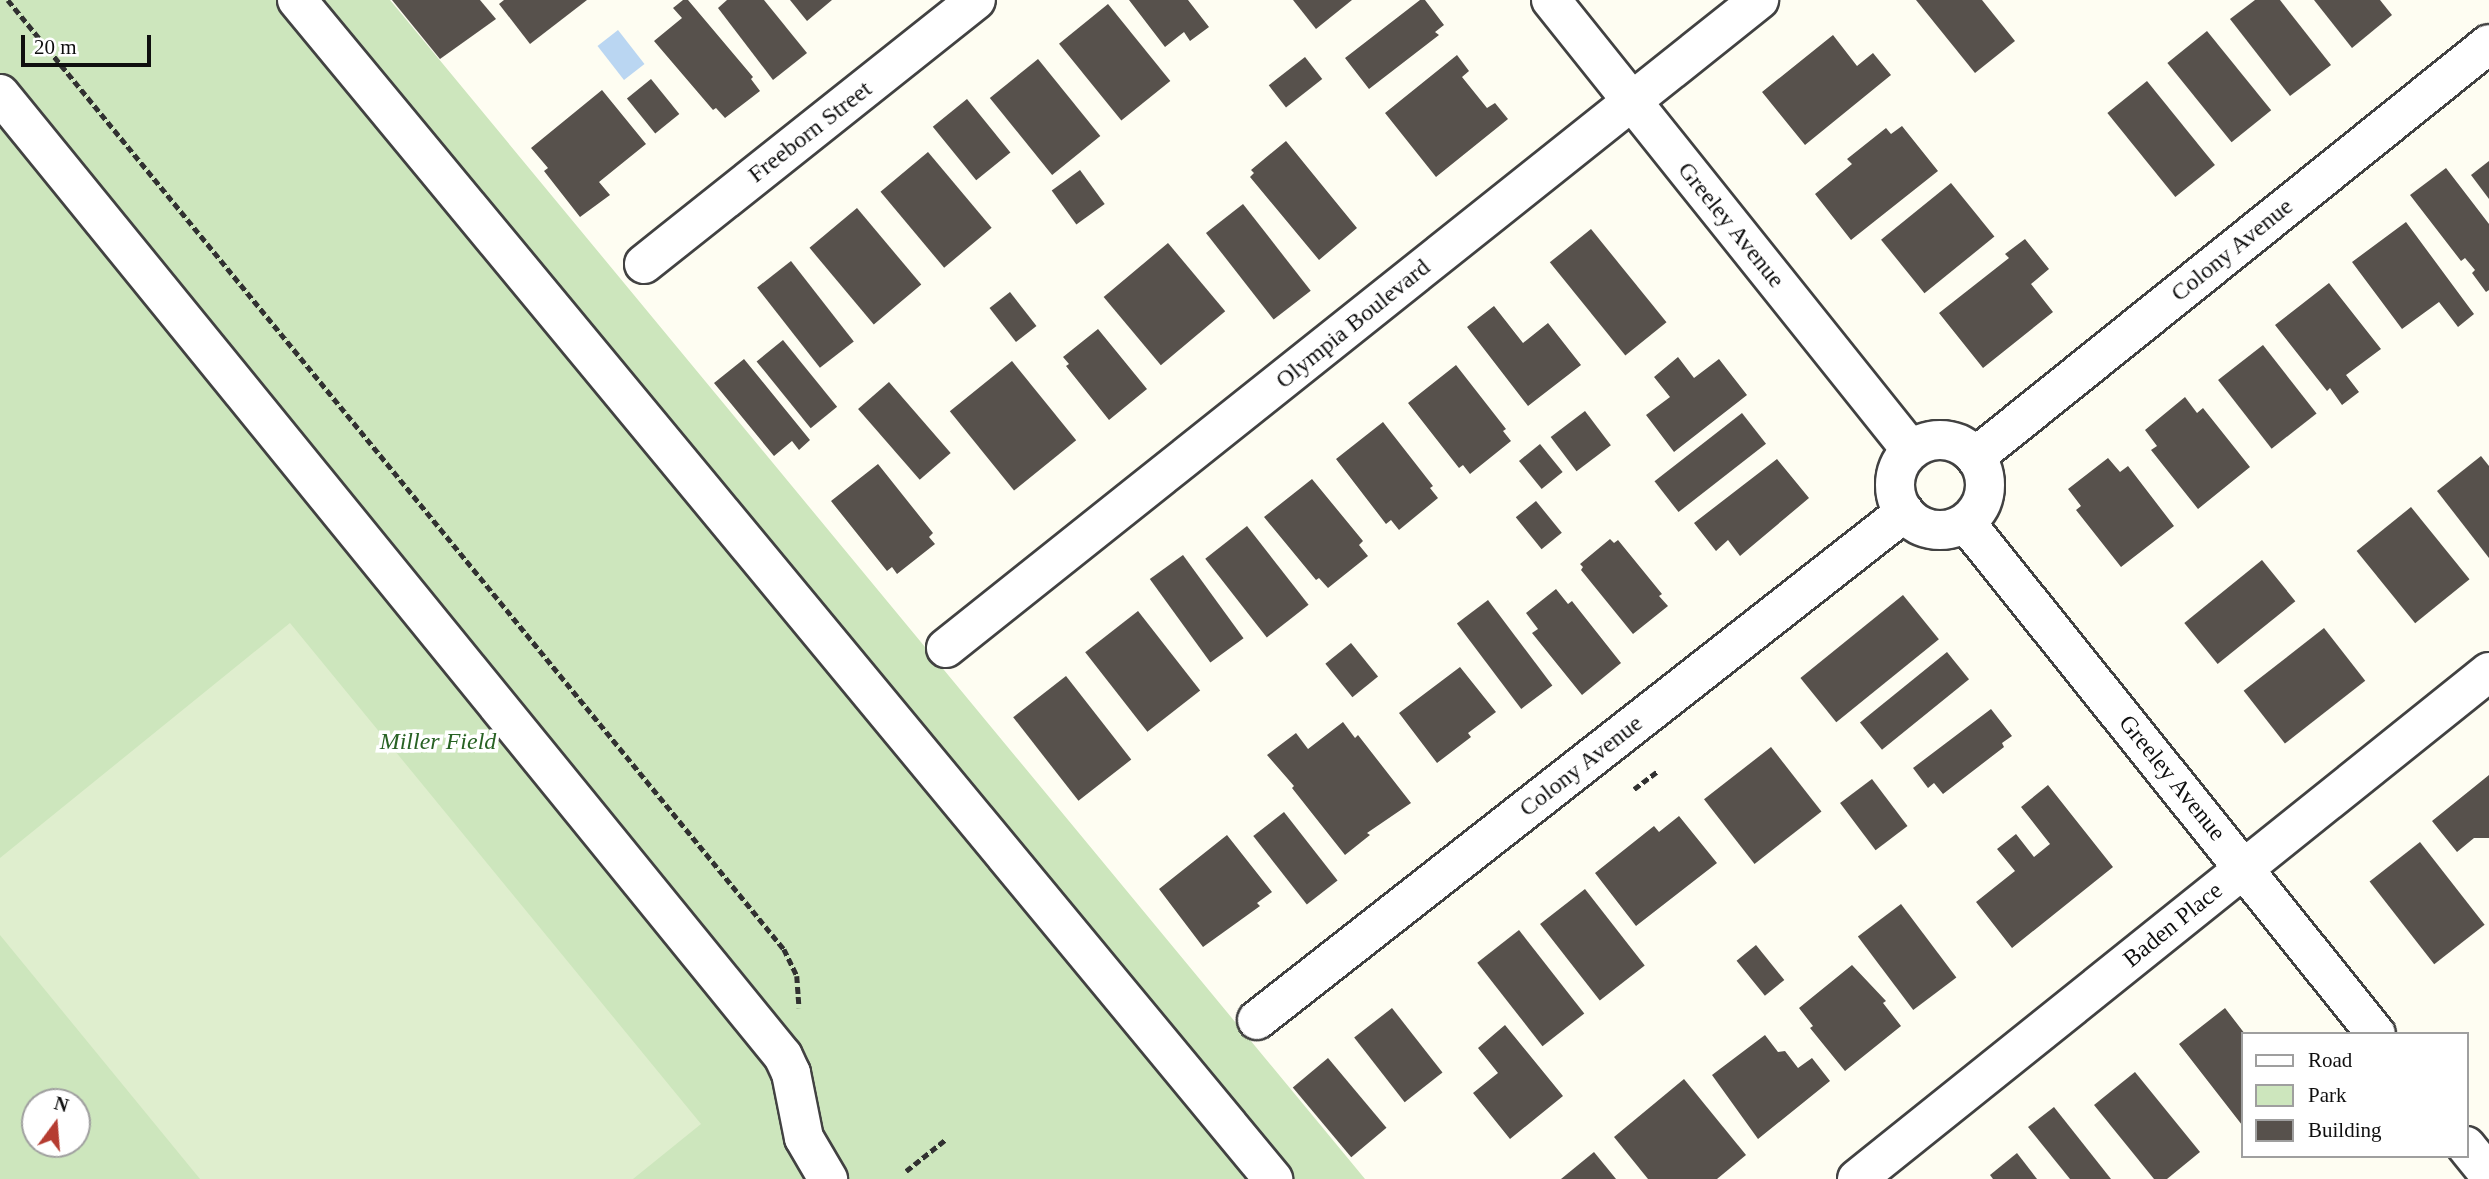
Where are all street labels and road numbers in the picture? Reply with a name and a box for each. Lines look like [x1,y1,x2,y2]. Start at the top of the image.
street label: Freeborn Street [743,75,877,189]
street label: Greeley Avenue [1671,156,1791,294]
street label: Colony Avenue [2165,192,2299,308]
street label: Olympia Boulevard [1270,253,1436,395]
street label: Colony Avenue [1513,709,1649,823]
street label: Greeley Avenue [2112,709,2232,847]
street label: Baden Place [2118,876,2228,974]

